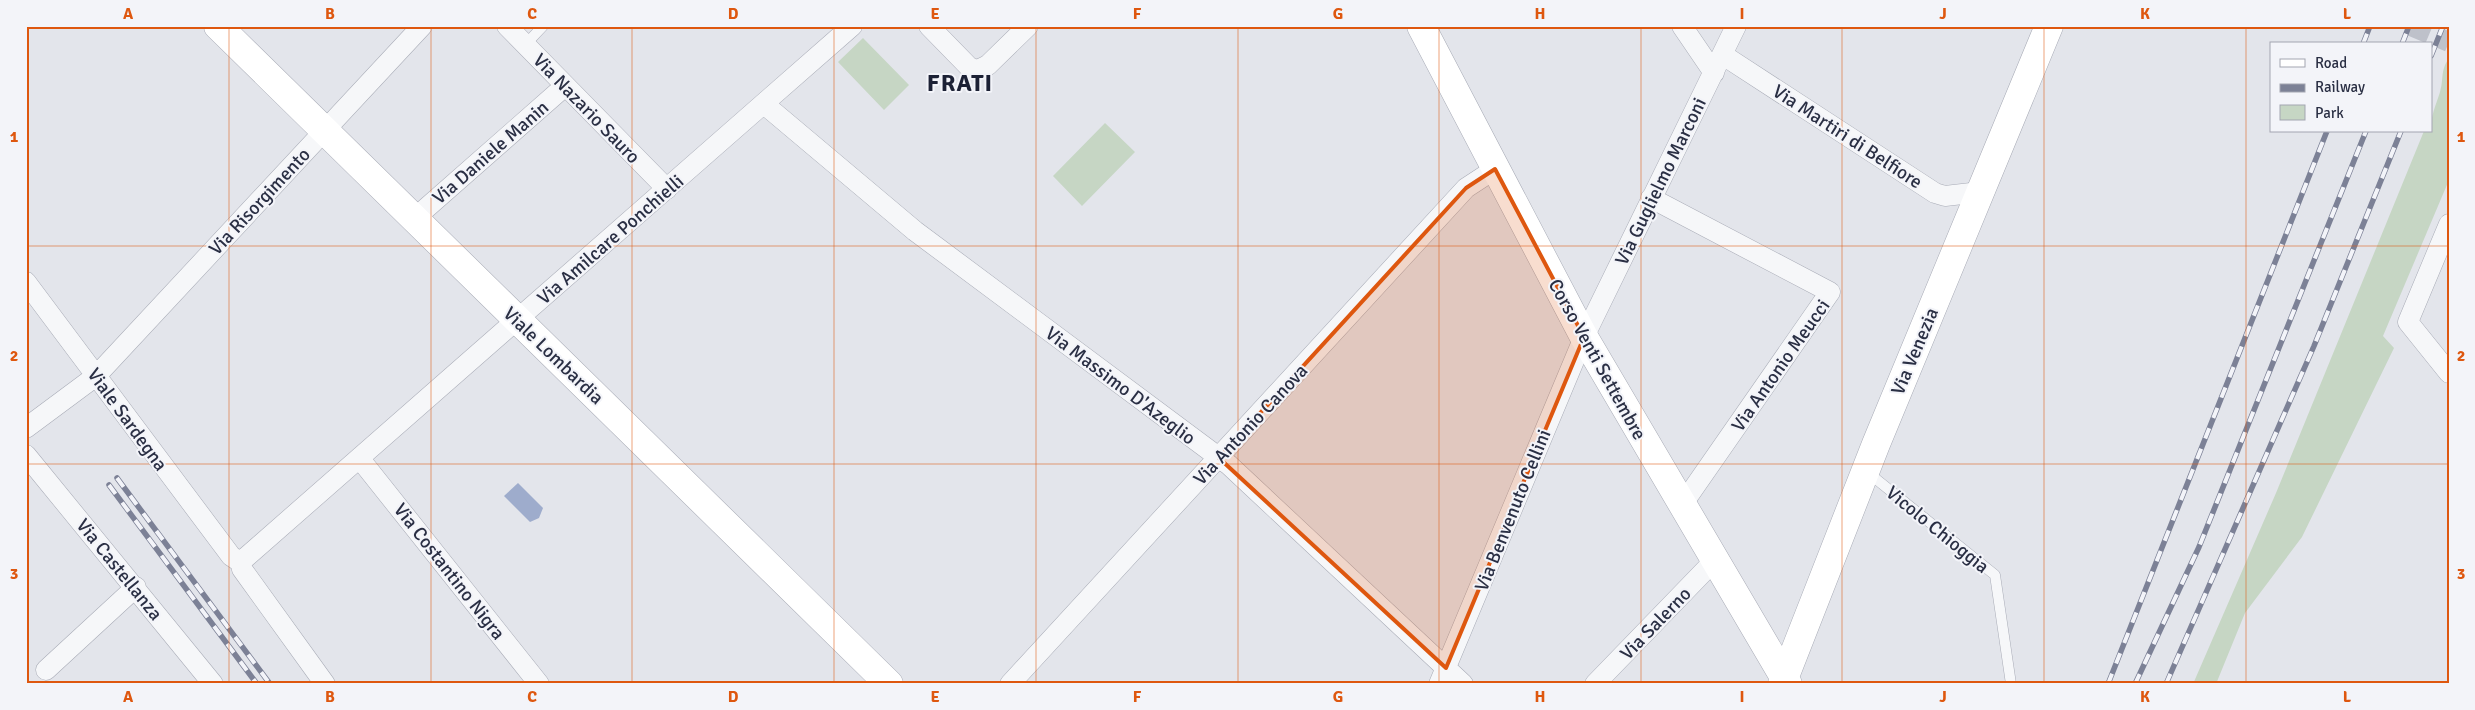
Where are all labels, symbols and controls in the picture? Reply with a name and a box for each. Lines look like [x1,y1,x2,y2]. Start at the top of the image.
text: A [123,4,134,24]
text: B [325,4,335,24]
text: C [527,4,537,24]
text: D [728,4,739,24]
text: E [930,4,940,24]
text: F [1133,4,1142,24]
text: G [1333,4,1343,24]
text: H [1535,4,1545,24]
text: I [1739,4,1745,24]
text: J [1939,4,1947,24]
text: K [2140,4,2150,24]
text: L [2343,4,2352,24]
legend [2270,42,2432,132]
street label: Via Nazario Sauro [528,49,645,169]
text: Road [2315,54,2347,72]
district label: FRATI [927,68,993,98]
text: Railway [2315,78,2365,96]
street label: Via Martiri di Belfiore [1768,79,1927,194]
street label: Via Guglielmo Marconi [1610,94,1712,269]
street label: Via Daniele Manin [427,96,554,210]
text: Park [2315,104,2344,122]
text: 1 [10,127,19,147]
text: 1 [2457,127,2466,147]
street label: Via Risorgimento [204,143,316,260]
street label: Via Amilcare Ponchielli [532,170,689,310]
street label: Corso Venti Settembre [1543,275,1651,444]
street label: Via Antonio Meucci [1726,295,1835,436]
street label: Viale Lombardia [498,302,609,410]
street label: Via Venezia [1886,304,1944,399]
street label: Via Massimo D'Azeglio [1041,321,1200,450]
text: 2 [10,346,18,366]
text: 2 [2457,346,2465,366]
street label: Via Antonio Canova [1188,359,1313,490]
street label: Viale Sardegna [82,363,173,476]
street label: Via Benvenuto Cellini [1469,426,1556,595]
street label: Vicolo Chioggia [1881,481,1994,579]
street label: Via Costantino Nigra [388,498,510,645]
street label: Via Castellanza [71,514,168,625]
text: 3 [10,564,18,584]
text: 3 [2457,564,2465,584]
street label: Via Salerno [1615,582,1696,665]
text: A [123,687,134,707]
text: B [325,687,335,707]
text: C [527,687,537,707]
text: D [728,687,739,707]
text: E [930,687,940,707]
text: F [1133,687,1142,707]
text: G [1333,687,1343,707]
text: H [1535,687,1545,707]
text: I [1739,687,1745,707]
text: J [1939,687,1947,707]
text: K [2140,687,2150,707]
text: L [2343,687,2352,707]

